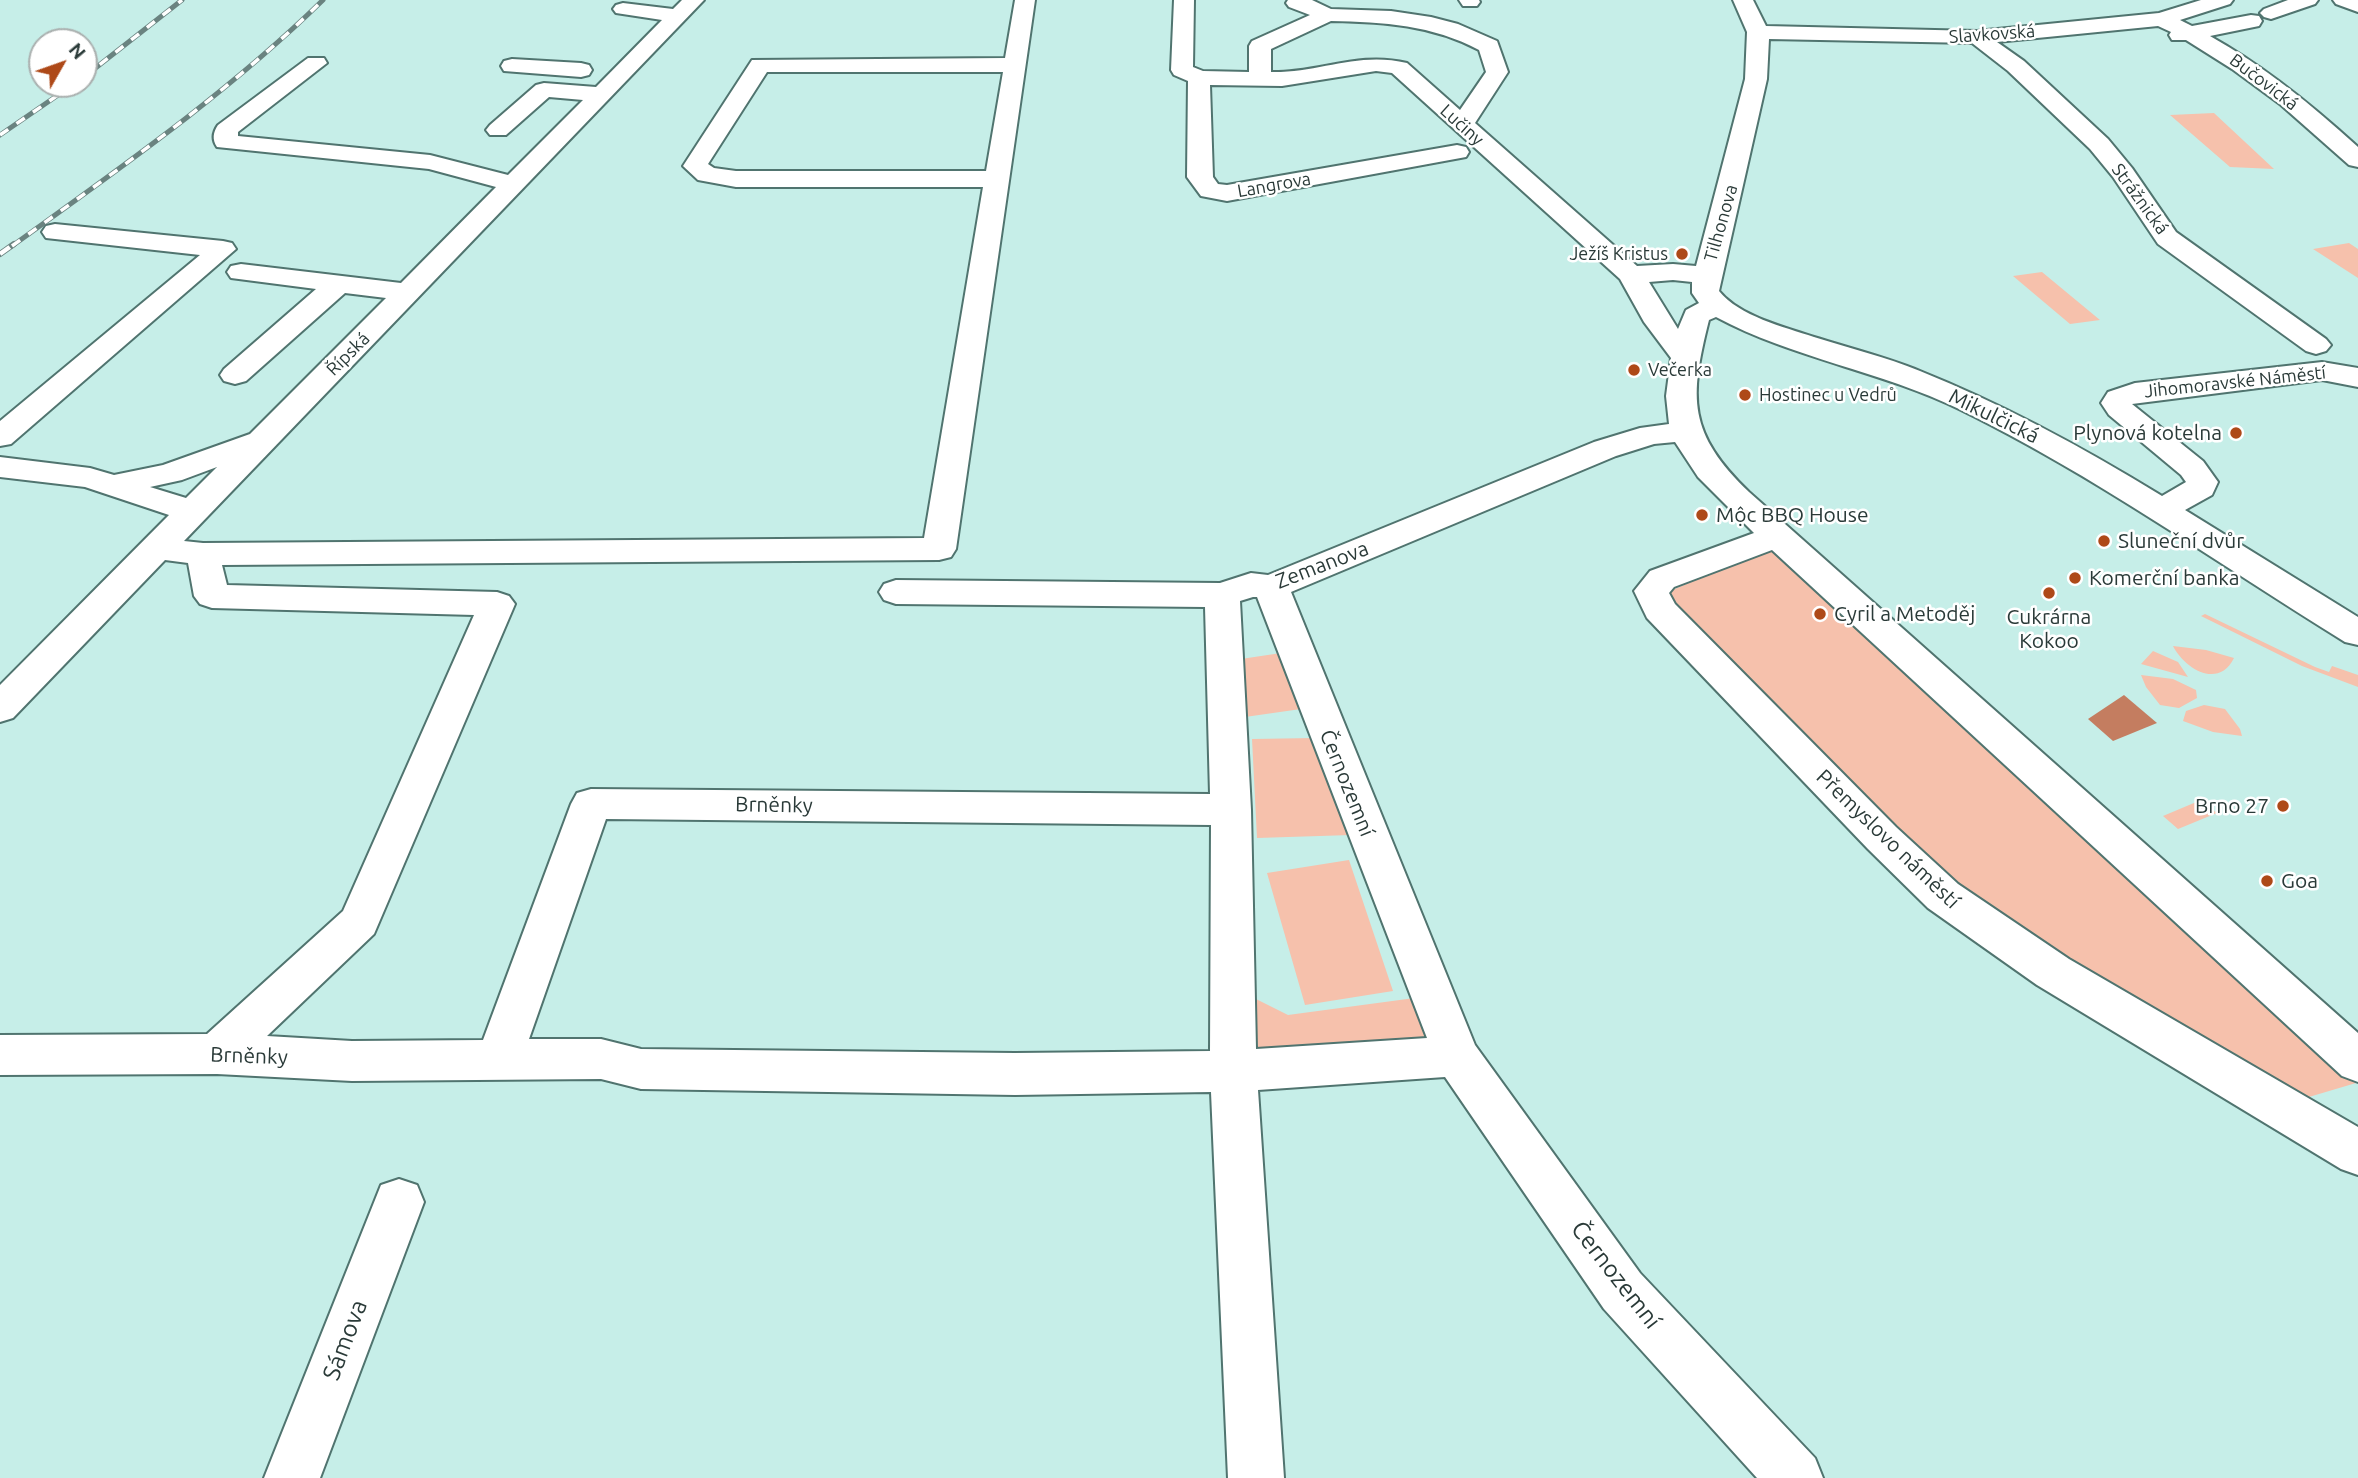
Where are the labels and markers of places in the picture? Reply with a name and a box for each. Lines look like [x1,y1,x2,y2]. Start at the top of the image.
place label: Ježíš Kristus [1569,243,1668,265]
marker: Ježíš Kristus [1674,246,1690,262]
place label: Večerka [1648,359,1712,381]
marker: Večerka [1626,362,1642,378]
place label: Hostinec u Vedrů [1759,384,1897,406]
marker: Hostinec u Vedrů [1737,387,1753,403]
place label: Plynová kotelna [2073,420,2222,446]
marker: Plynová kotelna [2228,425,2244,441]
place label: Mộc BBQ House [1716,502,1869,528]
marker: Mộc BBQ House [1694,507,1710,523]
place label: Sluneční dvůr [2118,528,2244,554]
marker: Sluneční dvůr [2096,533,2112,549]
place label: Komerční banka [2089,565,2240,591]
marker: Komerční banka [2067,570,2083,586]
marker: Cukrárna Kokoo [2041,585,2057,601]
place label: Cyril a Metoděj [1834,601,1975,627]
place label: Cukrárna Kokoo [2007,604,2091,654]
marker: Cyril a Metoděj [1812,606,1828,622]
place label: Brno 27 [2195,793,2269,819]
marker: Brno 27 [2275,798,2291,814]
place label: Goa [2281,868,2318,894]
marker: Goa [2259,873,2275,889]

